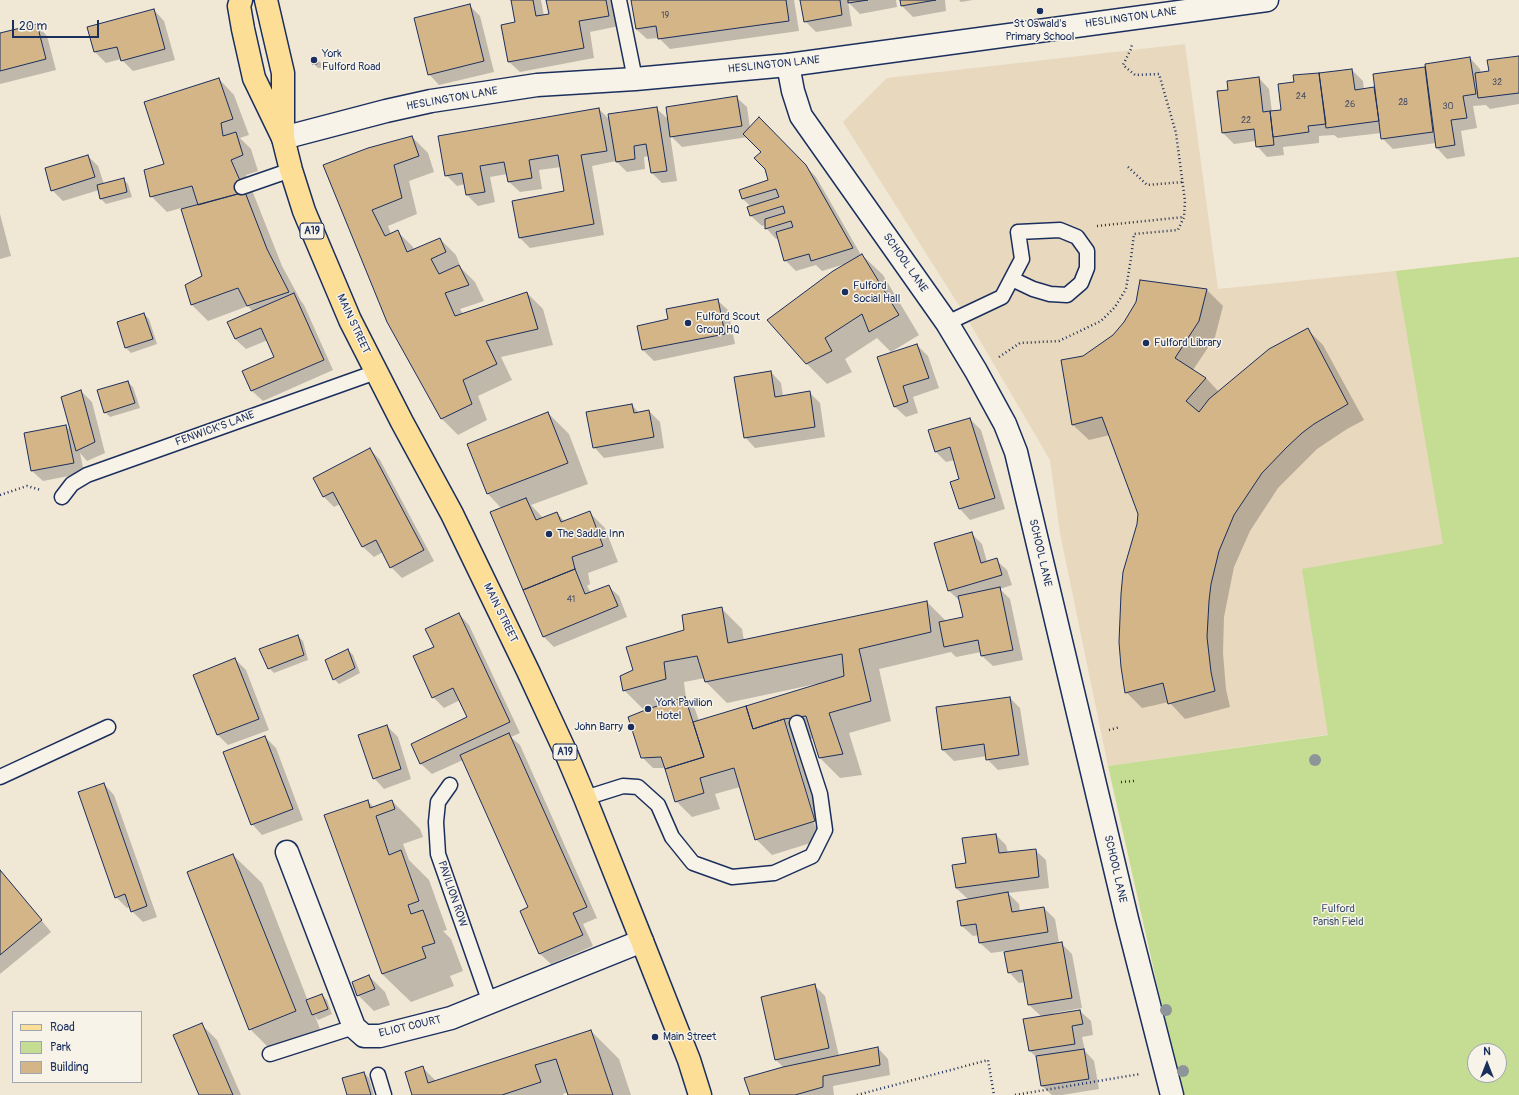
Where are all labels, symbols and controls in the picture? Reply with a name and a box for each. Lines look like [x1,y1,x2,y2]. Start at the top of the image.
street label: HESLINGTON LANE [1084,5,1178,31]
marker: St Oswald's Primary School [1035,6,1045,16]
house number: 19 [661,11,669,21]
scale bar [14,12,101,38]
place label: St Oswald's Primary School [1006,17,1074,43]
text: 20 m [19,19,47,34]
place label: York Fulford Road [322,47,381,73]
street label: HESLINGTON LANE [727,54,821,76]
marker: York Fulford Road [309,55,319,65]
house number: 32 [1492,78,1502,88]
street label: HESLINGTON LANE [405,84,499,114]
house number: 24 [1296,92,1306,102]
house number: 28 [1398,98,1408,108]
house number: 26 [1345,100,1355,110]
house number: 30 [1442,102,1454,112]
house number: 22 [1241,116,1251,126]
road number: A19 [300,223,324,239]
street label: SCHOOL LANE [880,231,930,295]
place label: Fulford Social Hall [853,279,900,305]
marker: Fulford Social Hall [840,287,850,297]
street label: MAIN STREET [333,292,373,356]
place label: Fulford Scout Group HQ [696,310,760,336]
marker: Fulford Scout Group HQ [683,318,693,328]
place label: Fulford Library [1154,336,1221,350]
marker: Fulford Library [1141,338,1151,348]
street label: FENWICK'S LANE [174,409,256,449]
street label: SCHOOL LANE [1026,518,1054,588]
place label: The Saddle Inn [557,527,624,541]
marker: The Saddle Inn [544,529,554,539]
street label: MAIN STREET [480,581,520,645]
house number: 41 [567,595,575,605]
place label: York Pavilion Hotel [656,696,712,722]
marker: York Pavilion Hotel [643,704,653,714]
place label: John Barry [574,720,623,734]
marker: John Barry [626,722,636,732]
road number: A19 [553,744,577,760]
street label: SCHOOL LANE [1101,834,1129,904]
street label: PAVILION ROW [435,859,469,929]
park label: Fulford Parish Field [1312,902,1364,928]
legend [12,1011,142,1083]
street label: ELIOT COURT [378,1013,442,1041]
text: Road [50,1020,75,1035]
place label: Main Street [663,1030,716,1044]
marker: Main Street [650,1032,660,1042]
text: Park [50,1040,71,1055]
north arrow [1467,1043,1507,1083]
text: N [1483,1045,1491,1058]
text: Building [50,1060,89,1075]

